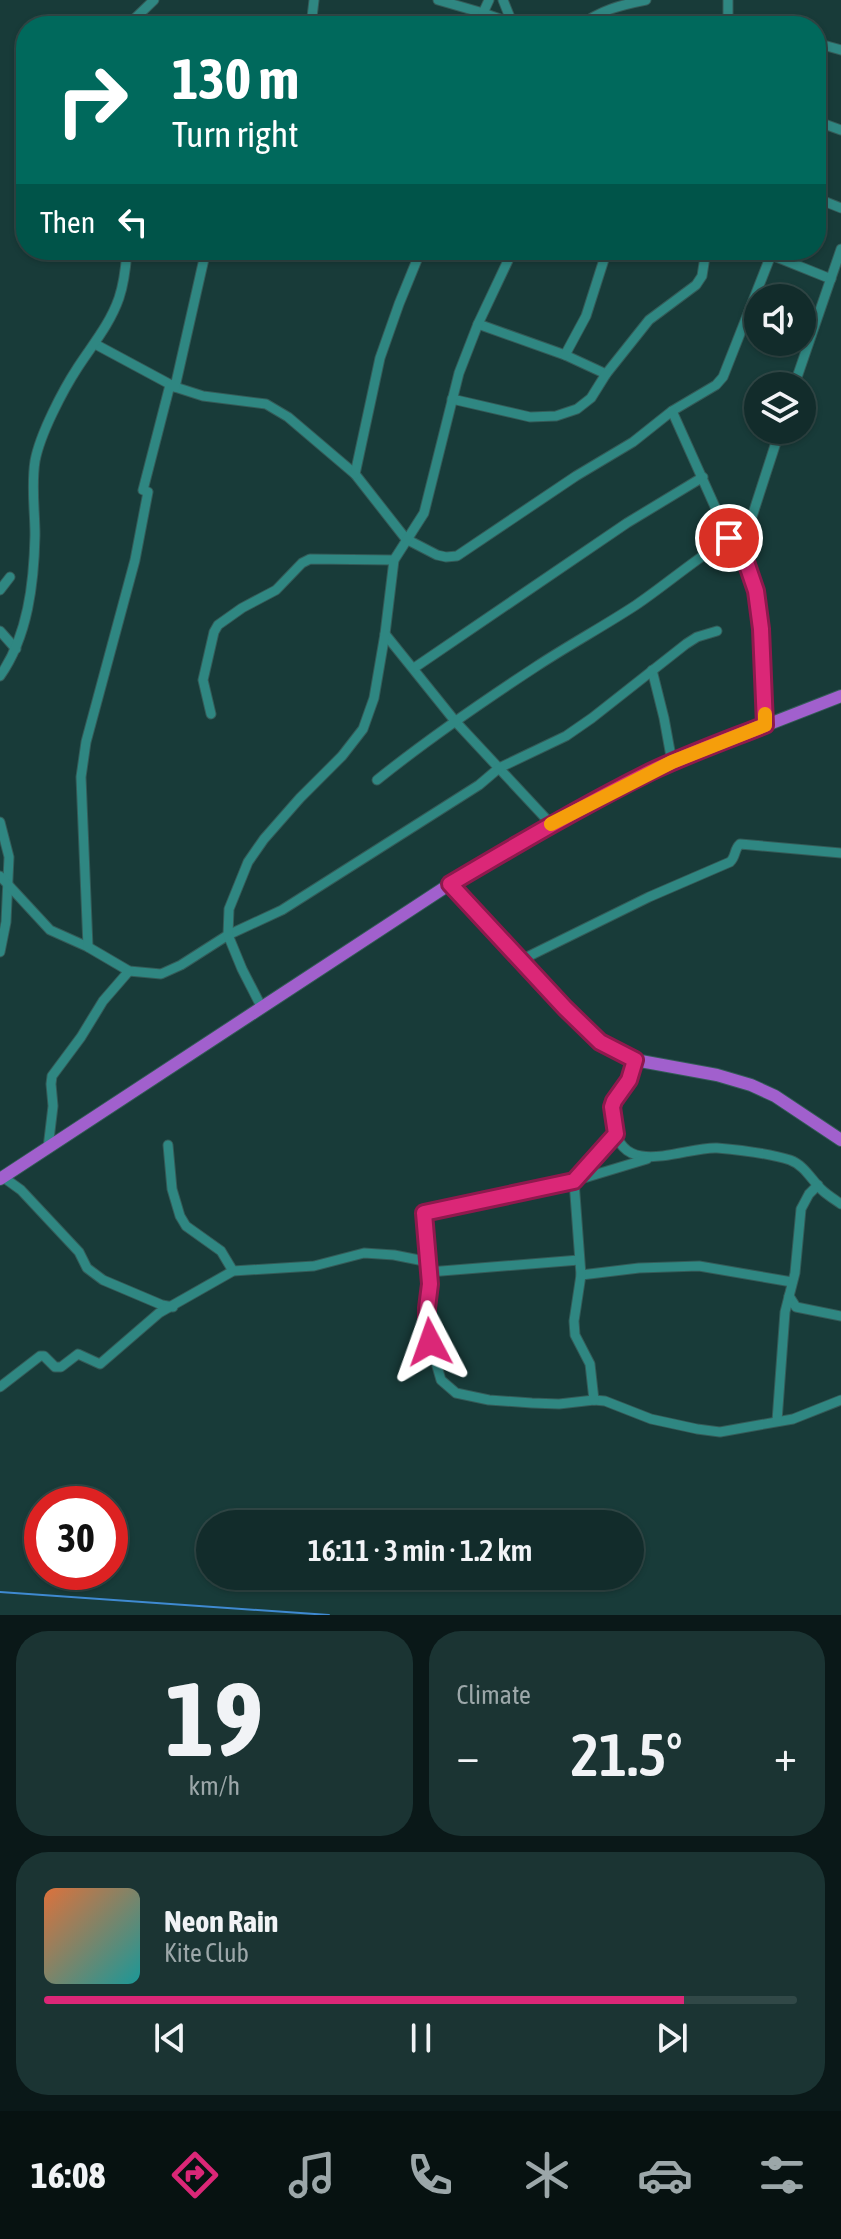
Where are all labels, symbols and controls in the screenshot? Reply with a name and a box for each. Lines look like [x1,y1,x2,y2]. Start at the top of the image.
text: 130 m [172,47,299,111]
icon: right [40,48,144,152]
text: Turn right [172,113,299,155]
icon: left [111,200,155,244]
text: Then [40,205,95,239]
map controls [744,284,816,444]
button: sound [744,284,816,356]
button: layers [744,372,816,444]
pin [695,504,763,572]
icon: arrive [707,516,751,560]
position arrow [388,1300,472,1384]
speed limit sign: 30 [24,1486,128,1590]
text: 16:11 · 3 min · 1.2 km [308,1533,532,1567]
text: 19 [165,1659,263,1778]
text: Climate [457,1680,531,1710]
text: 21.5° [571,1720,683,1789]
text: − [457,1730,479,1780]
text: + [774,1730,797,1780]
text: km/h [188,1771,240,1801]
text: Neon Rain [164,1904,278,1938]
text: Kite Club [164,1938,249,1968]
icon: previous [148,2016,192,2060]
icon: pause [399,2016,443,2060]
icon: next [650,2016,694,2060]
icon: directions [167,2147,223,2203]
icon: music [284,2147,340,2203]
icon: phone [402,2147,458,2203]
icon: climate [519,2147,575,2203]
icon: car [637,2147,693,2203]
icon: filters [754,2147,810,2203]
text: 16:08 [31,2154,106,2196]

